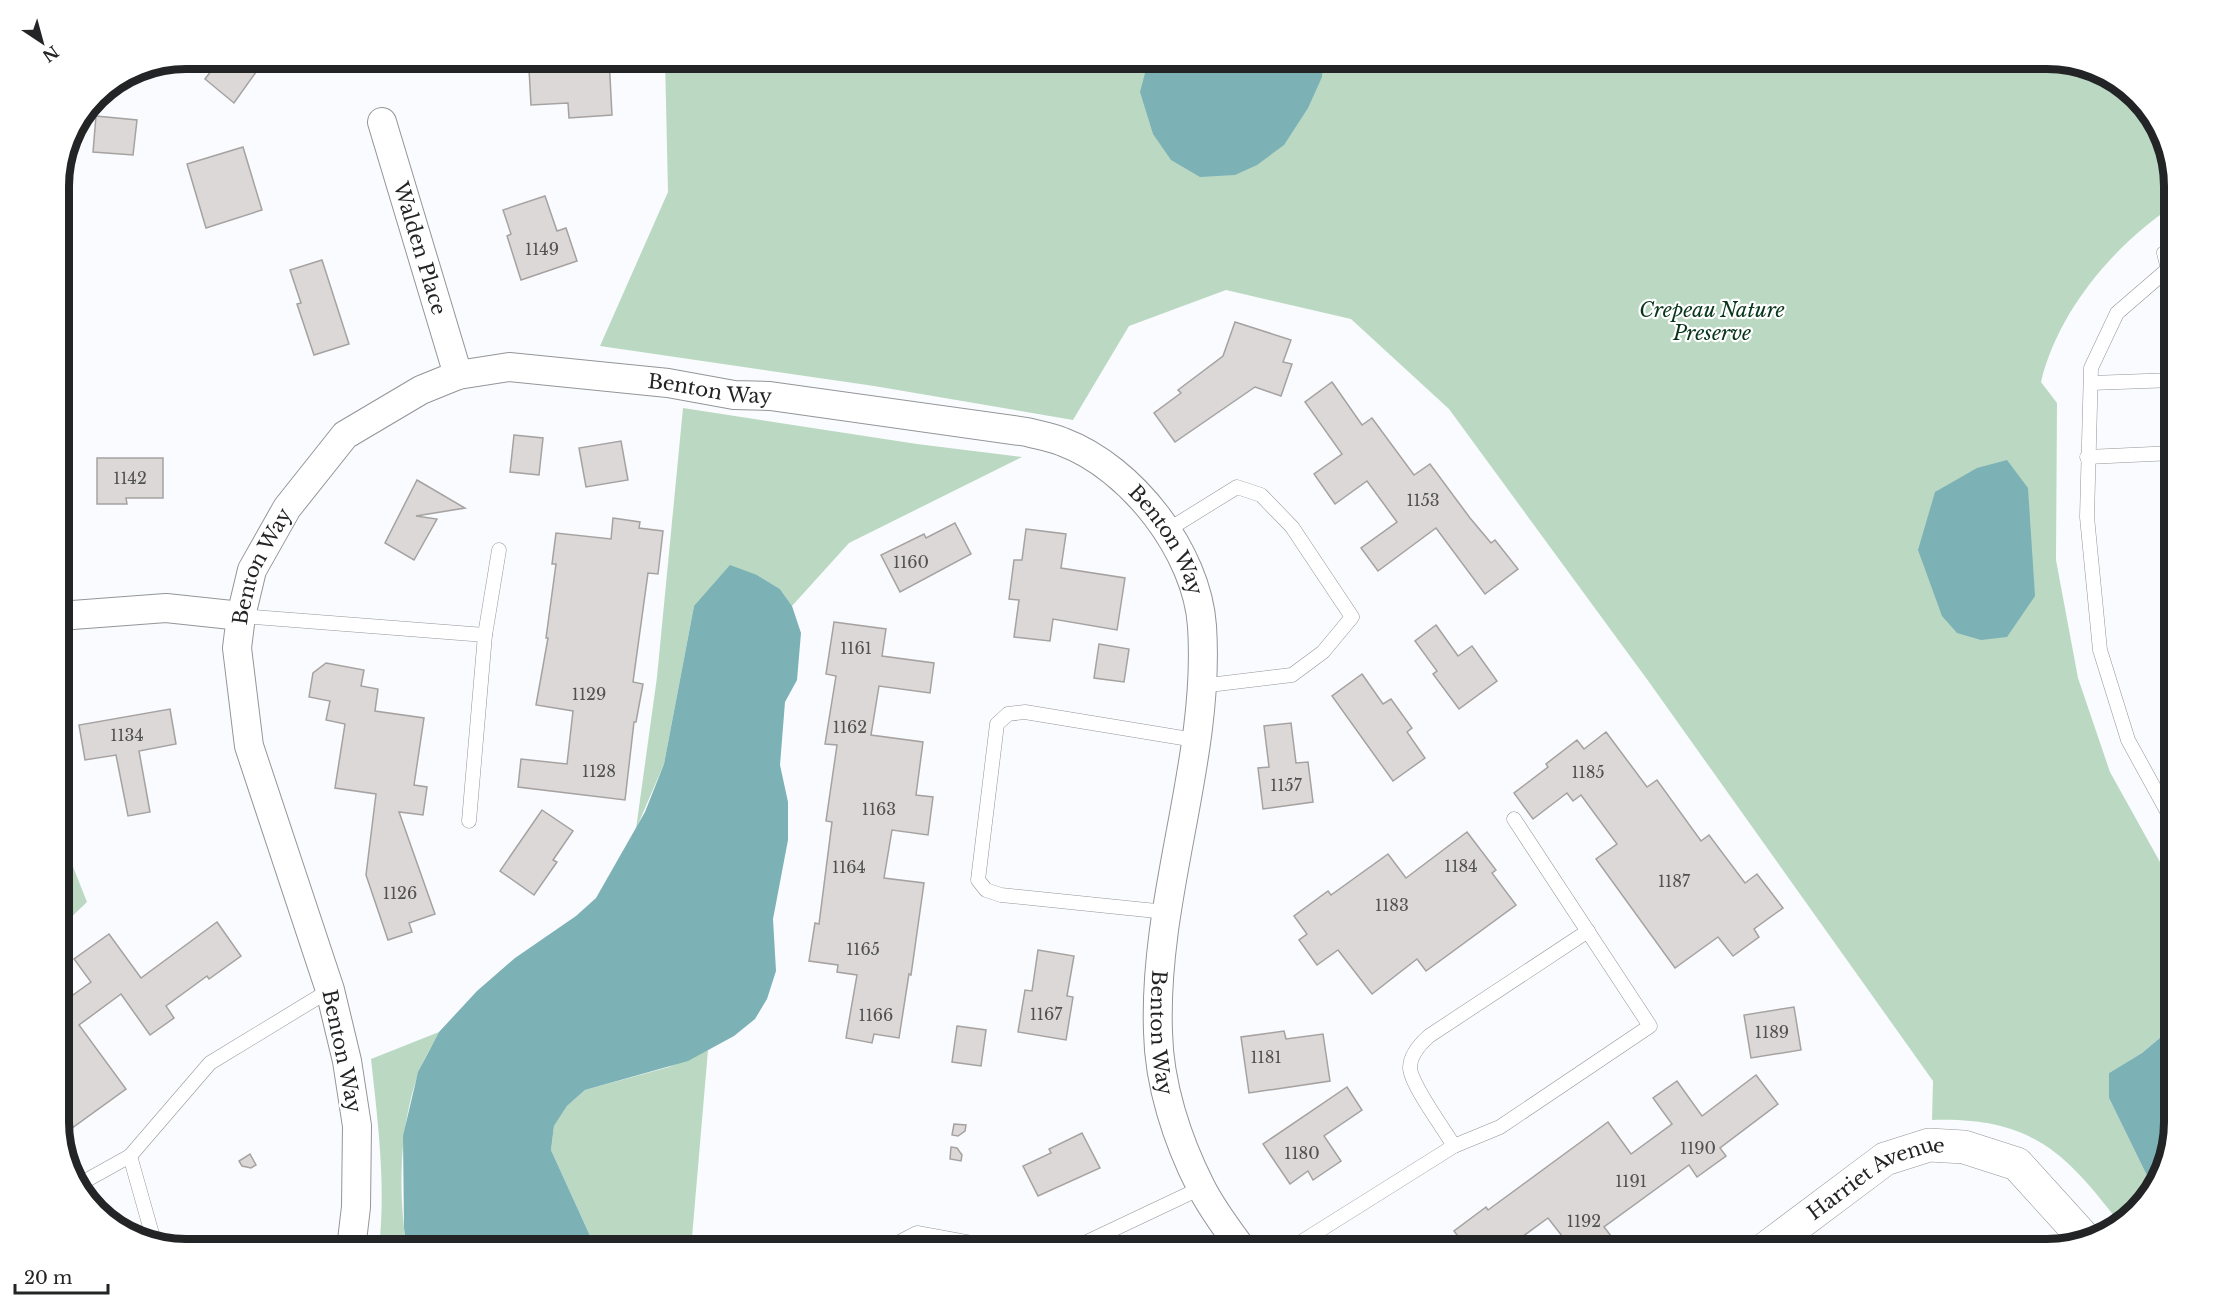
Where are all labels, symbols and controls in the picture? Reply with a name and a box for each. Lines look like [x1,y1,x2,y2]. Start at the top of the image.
north arrow [12,12,72,72]
text: N [39,42,63,67]
street label: Walden Place [388,178,451,318]
house number: 1149 [525,239,559,259]
park label: Crepeau Nature Preserve [1639,298,1785,345]
street label: Benton Way [647,369,773,408]
house number: 1142 [113,468,147,488]
street label: Benton Way [1124,480,1208,598]
house number: 1153 [1406,490,1440,510]
street label: Benton Way [228,504,297,626]
house number: 1160 [893,552,929,572]
house number: 1161 [840,638,872,658]
house number: 1129 [572,684,606,704]
house number: 1162 [833,717,867,737]
house number: 1134 [110,725,144,745]
house number: 1128 [582,761,616,781]
house number: 1185 [1571,762,1605,782]
house number: 1157 [1270,775,1303,795]
house number: 1163 [862,799,896,819]
house number: 1184 [1444,856,1478,876]
house number: 1164 [832,857,866,877]
house number: 1187 [1658,871,1691,891]
house number: 1126 [383,883,417,903]
house number: 1183 [1375,895,1409,915]
house number: 1165 [846,939,880,959]
street label: Benton Way [1146,969,1178,1097]
street label: Benton Way [317,987,367,1115]
house number: 1167 [1030,1004,1063,1024]
house number: 1166 [859,1005,893,1025]
house number: 1189 [1755,1022,1789,1042]
house number: 1181 [1250,1047,1282,1067]
street label: Harriet Avenue [1803,1132,1945,1225]
house number: 1190 [1680,1138,1716,1158]
house number: 1180 [1284,1143,1320,1163]
house number: 1191 [1615,1171,1647,1191]
house number: 1192 [1567,1211,1601,1231]
scale bar [15,1257,108,1295]
text: 20 m [24,1267,72,1289]

